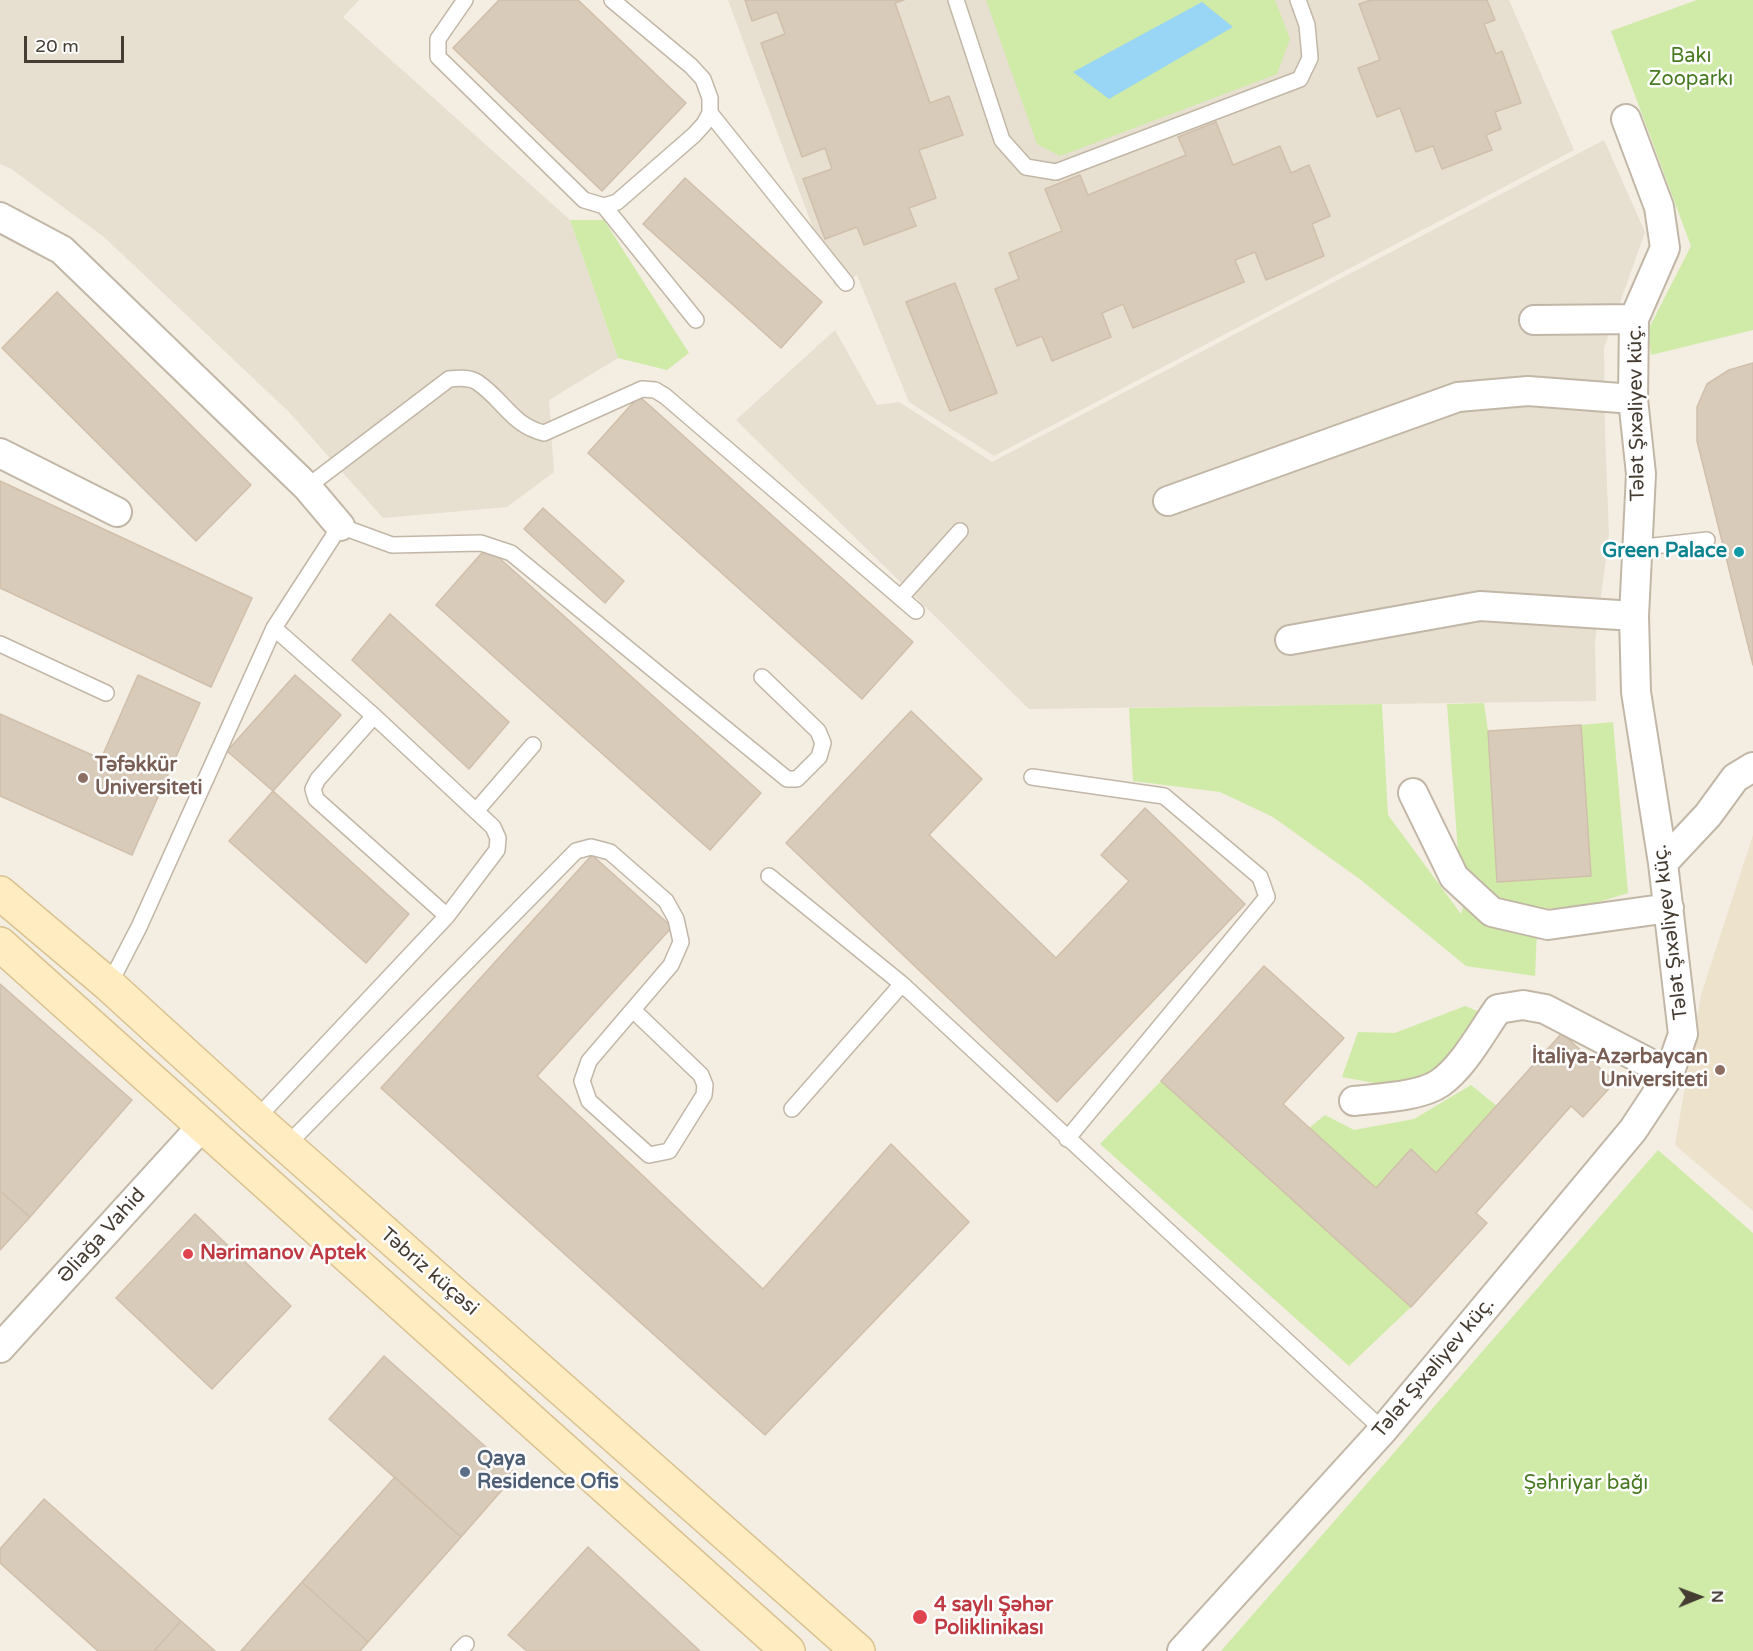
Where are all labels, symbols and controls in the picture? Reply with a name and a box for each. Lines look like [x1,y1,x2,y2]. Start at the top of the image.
scale bar [27,24,128,62]
text: 20 m [35,35,79,57]
park label: Bakı Zooparkı [1649,45,1733,92]
street label: Tələt Şıxəliyev küç. [1623,325,1651,501]
place label: Green Palace [1602,540,1727,564]
marker: Green Palace [1732,545,1746,559]
place label: Təfəkkür Universiteti [95,754,202,801]
marker: Təfəkkür Universiteti [76,771,90,785]
street label: Tələt Şıxəliyev küç. [1648,843,1694,1021]
place label: İtaliya-Azərbaycan Universiteti [1532,1046,1708,1093]
marker: İtaliya-Azərbaycan Universiteti [1713,1063,1727,1077]
street label: Əliağa Vahid [53,1183,151,1289]
street label: Təbriz küçəsi [375,1223,483,1321]
place label: Nərimanov Aptek [200,1242,366,1266]
marker: Nərimanov Aptek [181,1247,195,1261]
street label: Tələt Şıxəliyev küç. [1368,1293,1500,1443]
place label: Qaya Residence Ofis [477,1448,619,1495]
marker: Qaya Residence Ofis [458,1465,472,1479]
park label: Şəhriyar bağı [1524,1472,1648,1496]
north arrow [1669,1567,1729,1627]
text: N [1707,1590,1727,1603]
place label: 4 saylı Şəhər Poliklinikası [934,1594,1053,1641]
marker: 4 saylı Şəhər Poliklinikası [911,1608,929,1626]

